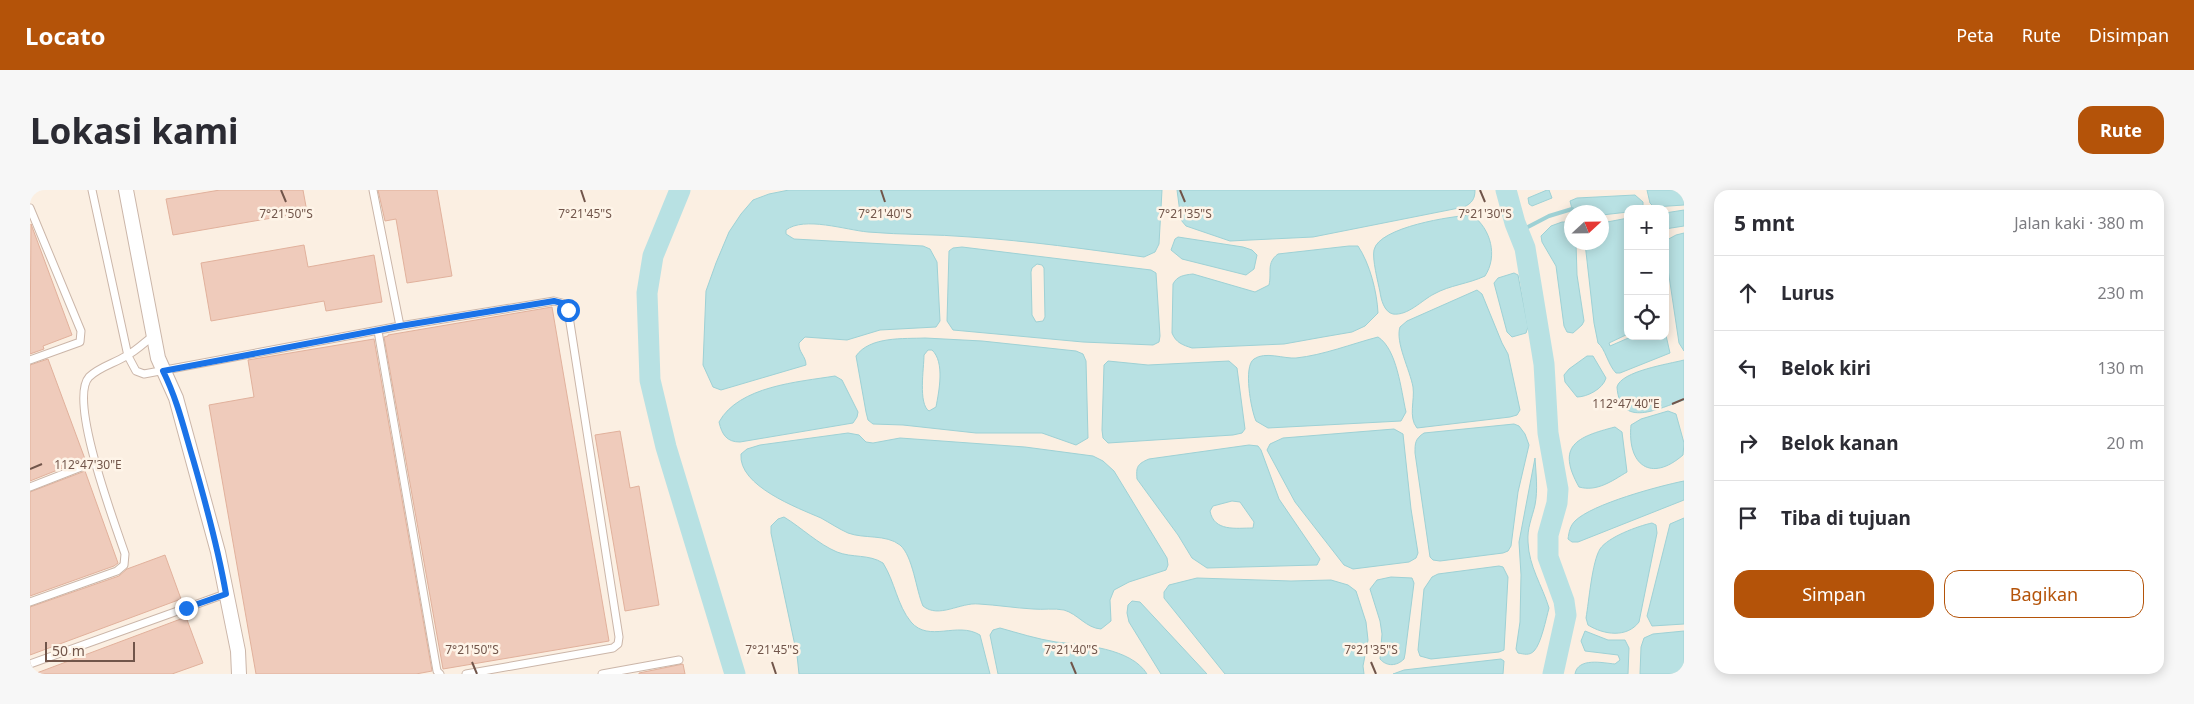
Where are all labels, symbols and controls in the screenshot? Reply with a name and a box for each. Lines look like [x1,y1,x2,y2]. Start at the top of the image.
text: Locato [25,19,106,52]
text: Peta [1956,23,1994,47]
text: Rute [2022,23,2061,47]
text: Disimpan [2089,23,2169,47]
button: Rute [2078,106,2164,154]
text: Lokasi kami [30,107,239,154]
text: 7°21'50"S [259,205,313,222]
text: 7°21'45"S [558,205,612,222]
text: 7°21'40"S [858,205,912,222]
text: 7°21'35"S [1158,205,1212,222]
text: 7°21'30"S [1458,205,1512,222]
north arrow [1564,205,1609,250]
map controls [1624,205,1669,340]
button: + [1624,205,1669,250]
text: 5 mnt [1734,209,1795,237]
text: Jalan kaki · 380 m [2014,212,2144,234]
button: − [1624,250,1669,295]
icon: ahead [1734,279,1762,307]
text: Lurus [1781,280,1834,306]
text: 230 m [2097,282,2144,304]
button: locate [1624,295,1669,340]
route start [557,299,580,322]
icon: left [1734,354,1762,382]
text: Belok kiri [1781,355,1871,381]
text: 130 m [2097,357,2144,379]
text: 112°47'40"E [1592,395,1660,412]
icon: right [1734,429,1762,457]
text: Belok kanan [1781,430,1898,456]
text: 20 m [2107,432,2144,454]
text: 112°47'30"E [54,456,122,473]
icon: arrive [1734,504,1762,532]
text: Tiba di tujuan [1781,505,1911,531]
button: Simpan [1734,570,1934,618]
button: Bagikan [1944,570,2144,618]
route end [175,597,198,620]
scale bar [45,639,135,662]
text: 50 m [52,641,85,660]
text: 7°21'50"S [445,641,499,658]
text: 7°21'45"S [745,641,799,658]
text: 7°21'40"S [1044,641,1098,658]
text: 7°21'35"S [1344,641,1398,658]

